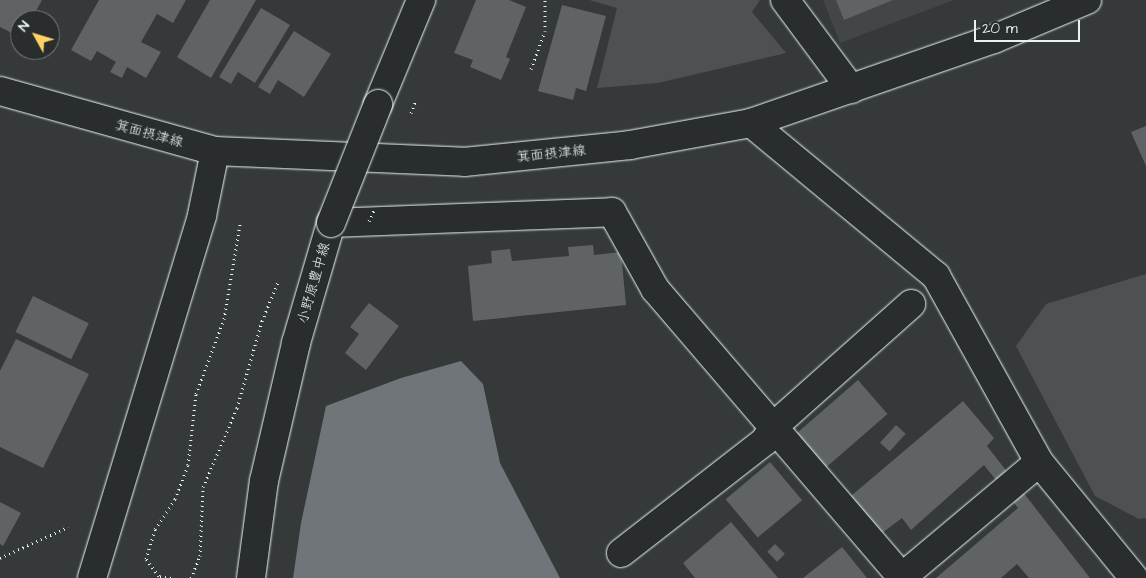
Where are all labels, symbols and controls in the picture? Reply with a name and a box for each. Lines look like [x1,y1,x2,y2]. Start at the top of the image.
north arrow [10,10,60,60]
scale bar [976,10,1082,42]
text: N [14,16,35,36]
text: 20 m [982,18,1018,39]
street label: 箕面摂津線 [113,117,185,151]
street label: 箕面摂津線 [515,142,587,166]
street label: 小野原豊中線 [294,240,334,326]

